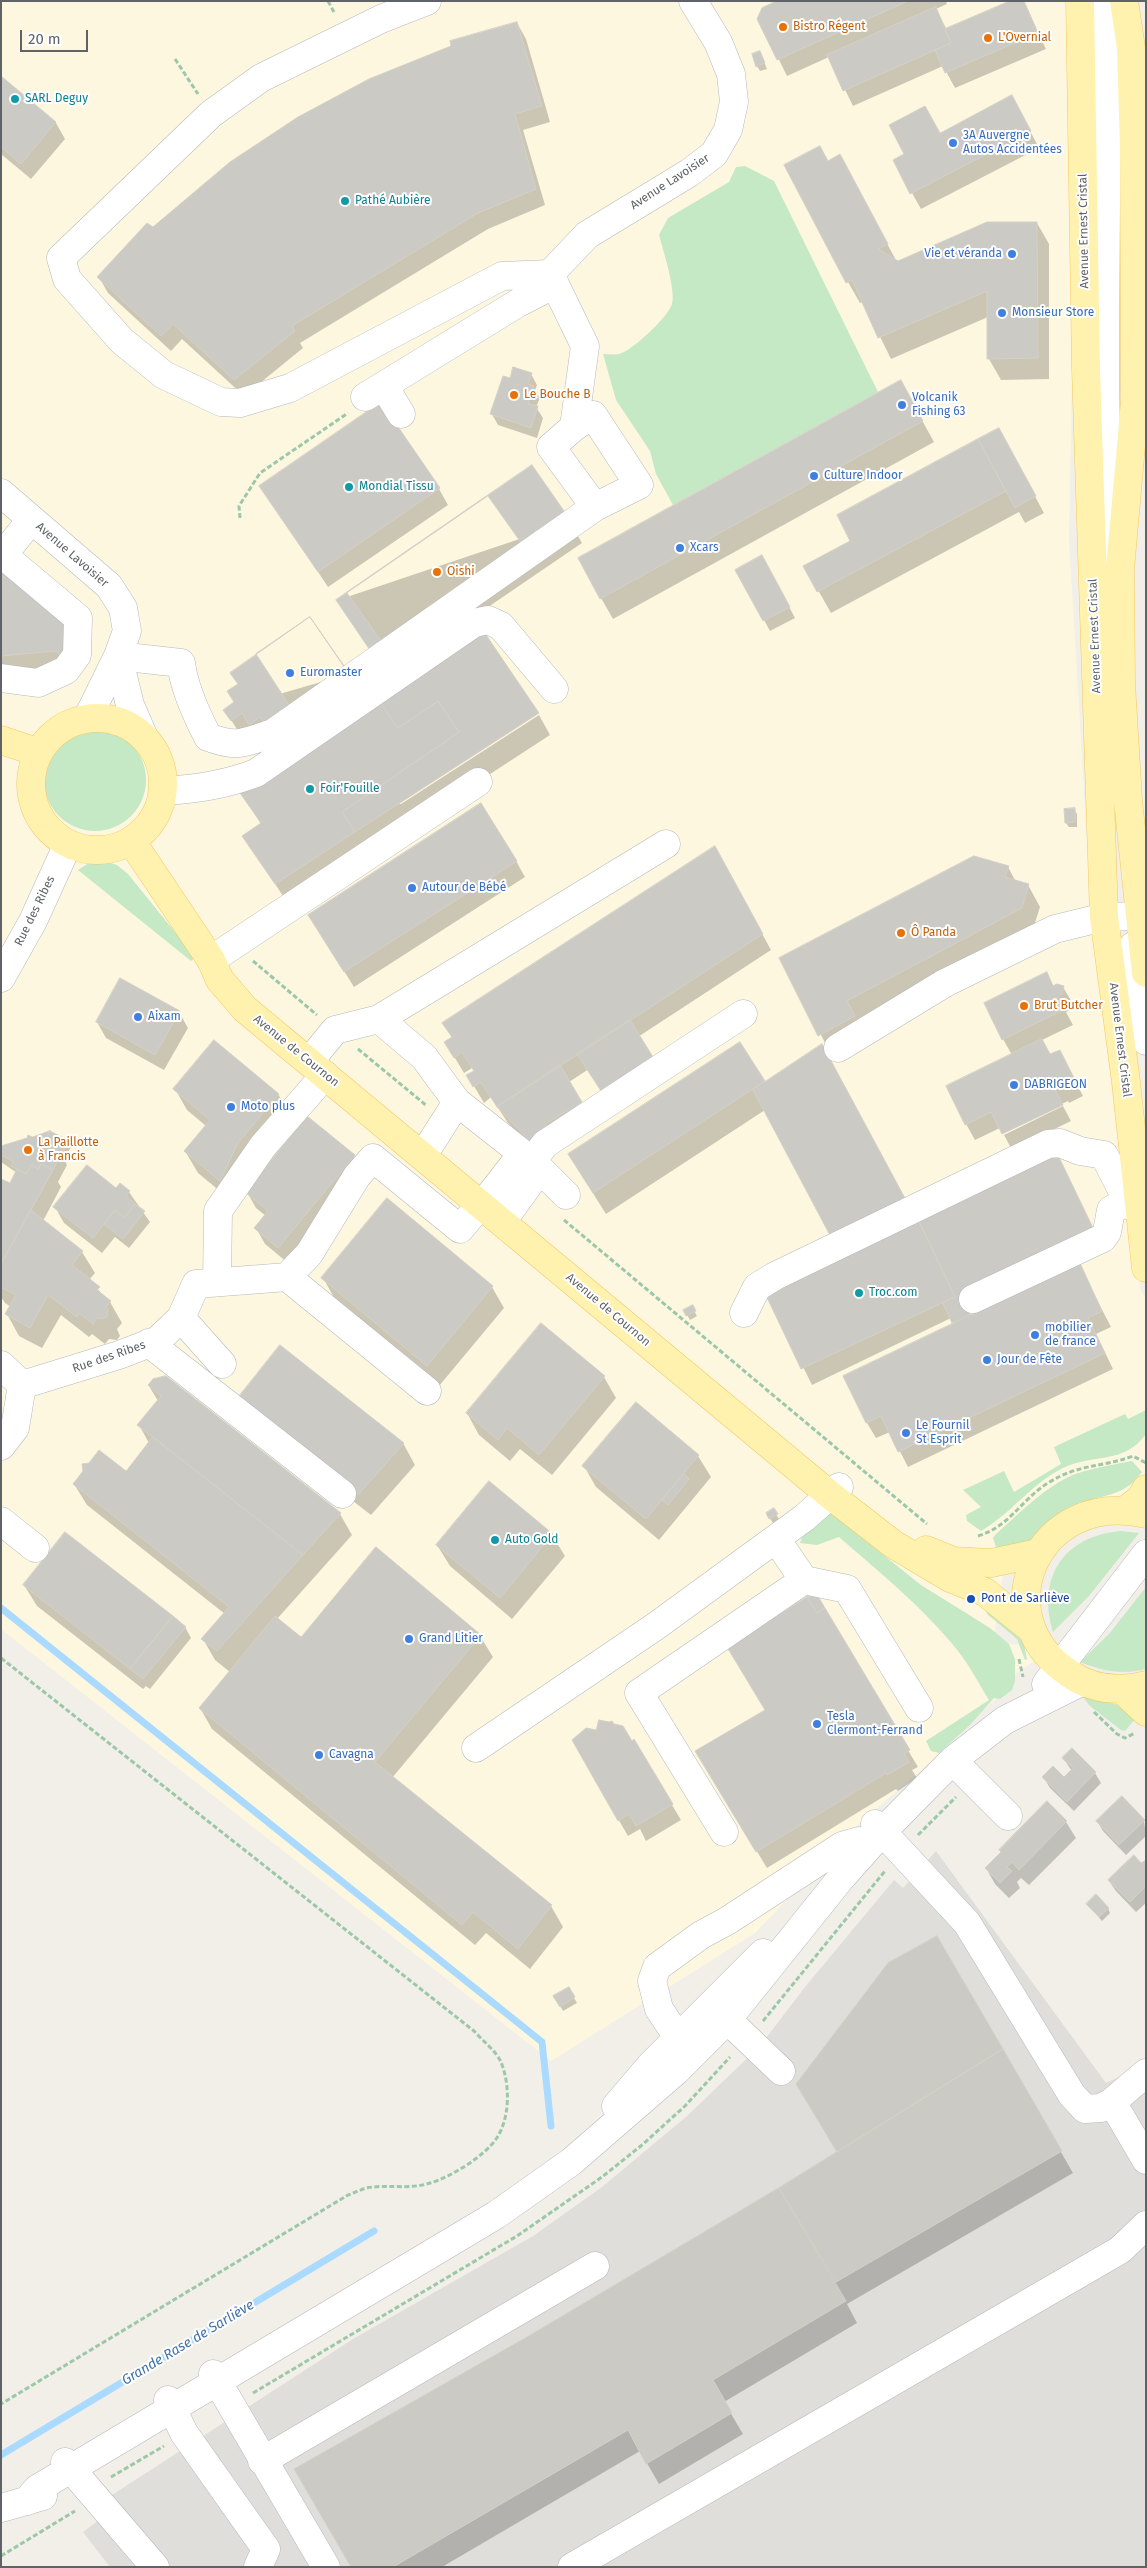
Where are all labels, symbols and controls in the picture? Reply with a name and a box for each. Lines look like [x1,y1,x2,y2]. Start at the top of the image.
scale bar [22,20,90,52]
place label: Bistro Régent [793,20,866,34]
marker: Bistro Régent [777,21,789,33]
text: 20 m [28,30,61,48]
place label: L'Overnial [998,31,1051,45]
marker: L'Overnial [982,32,994,44]
place label: SARL Deguy [25,92,88,106]
marker: SARL Deguy [9,93,21,105]
place label: 3A Auvergne Autos Accidentées [963,129,1062,157]
marker: 3A Auvergne Autos Accidentées [947,137,959,149]
street label: Avenue Lavoisier [628,151,712,213]
street label: Avenue Ernest Cristal [1076,173,1092,289]
place label: Pathé Aubière [355,194,431,208]
marker: Pathé Aubière [339,195,351,207]
place label: Vie et véranda [924,247,1002,261]
marker: Vie et véranda [1006,248,1018,260]
place label: Monsieur Store [1012,306,1094,320]
marker: Monsieur Store [996,307,1008,319]
place label: Le Bouche B [524,388,590,402]
marker: Le Bouche B [508,389,520,401]
place label: Volcanik Fishing 63 [912,391,966,419]
marker: Volcanik Fishing 63 [896,399,908,411]
place label: Culture Indoor [824,469,903,483]
marker: Culture Indoor [808,470,820,482]
place label: Mondial Tissu [359,480,434,494]
marker: Mondial Tissu [343,481,355,493]
street label: Avenue Lavoisier [33,520,111,590]
place label: Xcars [690,541,719,555]
marker: Xcars [674,542,686,554]
place label: Oishi [447,565,475,579]
marker: Oishi [431,566,443,578]
street label: Avenue Ernest Cristal [1086,578,1104,694]
place label: Euromaster [300,666,362,680]
marker: Euromaster [284,667,296,679]
place label: Foir'Fouille [320,782,380,796]
marker: Foir'Fouille [304,783,316,795]
street label: Rue des Ribes [12,874,58,948]
place label: Autour de Bébé [422,881,506,895]
marker: Autour de Bébé [406,882,418,894]
place label: Ô Panda [911,926,956,940]
marker: Ô Panda [895,927,907,939]
street label: Avenue Ernest Cristal [1106,982,1134,1098]
place label: Brut Butcher [1034,999,1103,1013]
marker: Brut Butcher [1018,1000,1030,1012]
place label: Aixam [148,1010,181,1024]
marker: Aixam [132,1011,144,1023]
street label: Avenue de Cournon [250,1012,342,1090]
place label: DABRIGEON [1024,1078,1087,1092]
marker: DABRIGEON [1008,1079,1020,1091]
place label: Moto plus [241,1100,295,1114]
marker: Moto plus [225,1101,237,1113]
place label: La Paillotte à Francis [38,1136,99,1164]
marker: La Paillotte à Francis [22,1144,34,1156]
street label: Avenue de Cournon [563,1270,653,1350]
place label: Troc.com [869,1286,918,1300]
marker: Troc.com [853,1287,865,1299]
place label: mobilier de france [1045,1321,1096,1349]
marker: mobilier de france [1029,1329,1041,1341]
street label: Rue des Ribes [71,1338,147,1376]
place label: Jour de Fête [997,1353,1062,1367]
marker: Jour de Fête [981,1354,993,1366]
place label: Le Fournil St Esprit [916,1419,969,1447]
marker: Le Fournil St Esprit [900,1427,912,1439]
place label: Auto Gold [505,1533,558,1547]
marker: Auto Gold [489,1534,501,1546]
place label: Pont de Sarliève [981,1592,1070,1606]
marker: Pont de Sarliève [965,1593,977,1605]
place label: Grand Litier [419,1632,483,1646]
marker: Grand Litier [403,1633,415,1645]
place label: Tesla Clermont-Ferrand [827,1710,923,1738]
marker: Tesla Clermont-Ferrand [811,1718,823,1730]
place label: Cavagna [329,1748,374,1762]
marker: Cavagna [313,1749,325,1761]
water label: Grande Rase de Sarliève [119,2297,257,2389]

